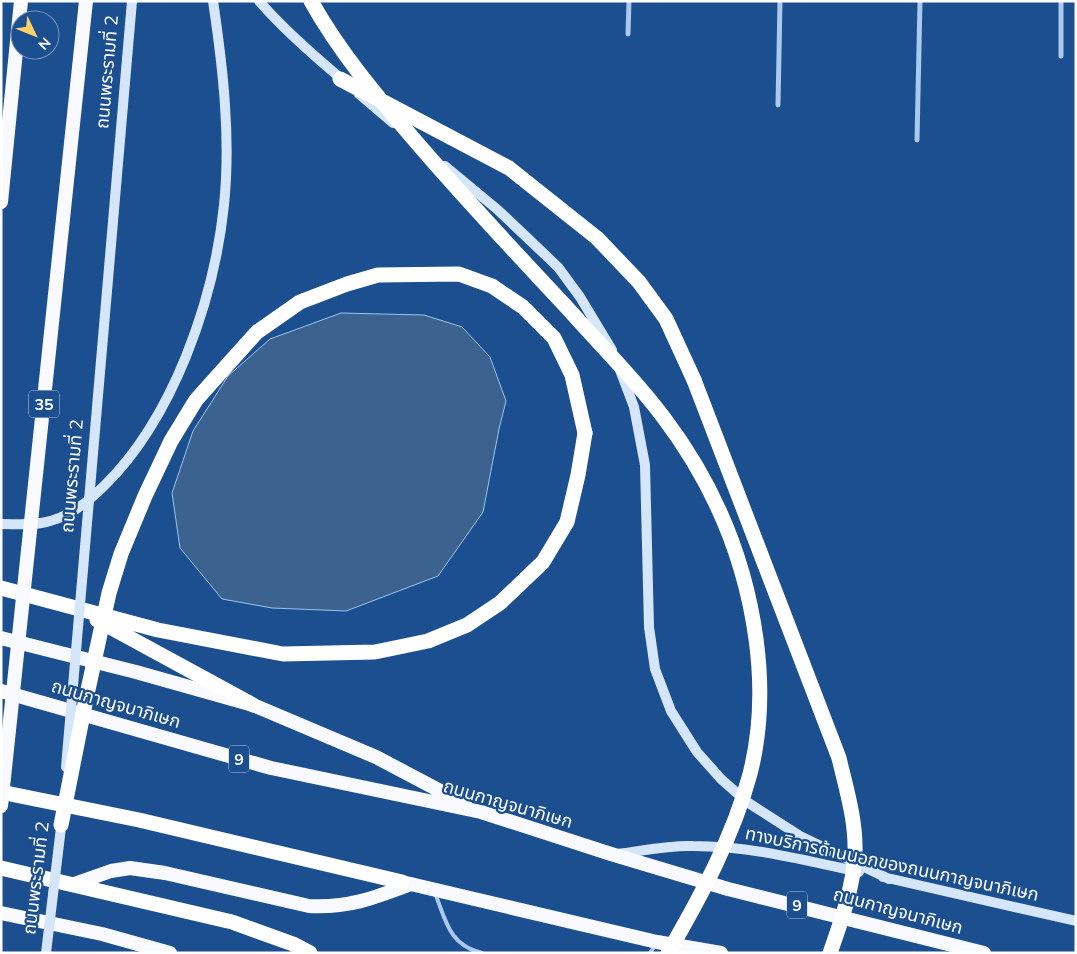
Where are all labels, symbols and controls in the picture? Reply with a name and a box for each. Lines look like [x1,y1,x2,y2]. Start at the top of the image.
north arrow [10,10,60,60]
street label: ถนนพระรามที่ 2 [89,14,123,130]
text: N [34,34,55,54]
road number: 35 [29,390,59,418]
street label: ถนนพระรามที่ 2 [54,418,88,534]
street label: ถนนกาญจนาภิเษก [49,674,184,733]
road number: 9 [229,746,249,772]
street label: ถนนกาญจนาภิเษก [441,774,576,833]
street label: ถนนพระรามที่ 2 [16,820,54,936]
street label: ทางบริการด้านนอกของถนนกาญจนาภิเษก [743,821,1041,906]
street label: ถนนกาญจนาภิเษก [831,882,966,939]
road number: 9 [787,892,807,918]

